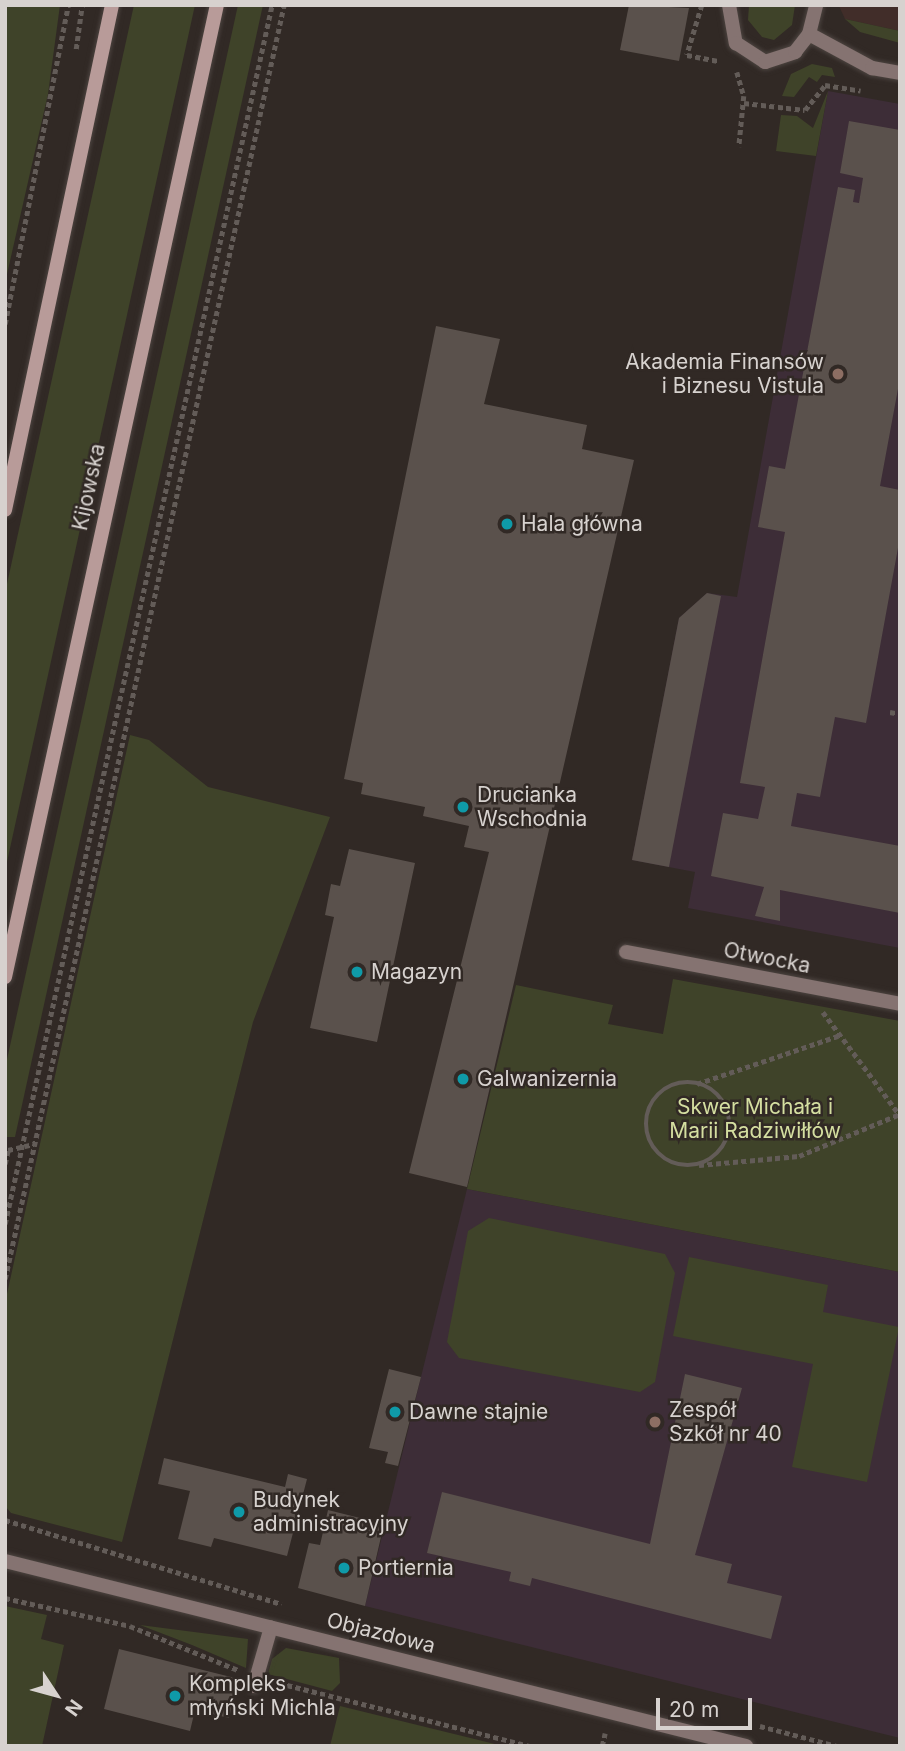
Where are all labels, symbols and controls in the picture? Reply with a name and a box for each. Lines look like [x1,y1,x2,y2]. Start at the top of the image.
place label: Akademia Finansów i Biznesu Vistula [625,349,824,399]
marker: Akademia Finansów i Biznesu Vistula [830,366,846,382]
street label: Kijowska [67,441,111,533]
place label: Hala główna [521,511,643,537]
marker: Hala główna [499,516,515,532]
place label: Drucianka Wschodnia [477,782,587,832]
marker: Drucianka Wschodnia [455,799,471,815]
street label: Otwocka [721,937,813,979]
place label: Magazyn [371,959,462,985]
marker: Magazyn [349,964,365,980]
place label: Galwanizernia [477,1066,617,1092]
marker: Galwanizernia [455,1071,471,1087]
park label: Skwer Michała i Marii Radziwiłłów [669,1094,841,1144]
place label: Zespół Szkół nr 40 [669,1397,782,1447]
place label: Dawne stajnie [409,1399,548,1425]
marker: Dawne stajnie [387,1404,403,1420]
marker: Zespół Szkół nr 40 [647,1414,663,1430]
place label: Budynek administracyjny [253,1487,409,1537]
marker: Budynek administracyjny [231,1504,247,1520]
place label: Portiernia [358,1555,454,1581]
marker: Portiernia [336,1560,352,1576]
street label: Objazdowa [324,1607,438,1659]
north arrow [21,1660,91,1730]
place label: Kompleks młyński Michla [189,1671,336,1721]
scale bar [660,1684,756,1728]
marker: Kompleks młyński Michla [167,1688,183,1704]
text: N [60,1695,87,1720]
text: 20 m [669,1697,719,1722]

